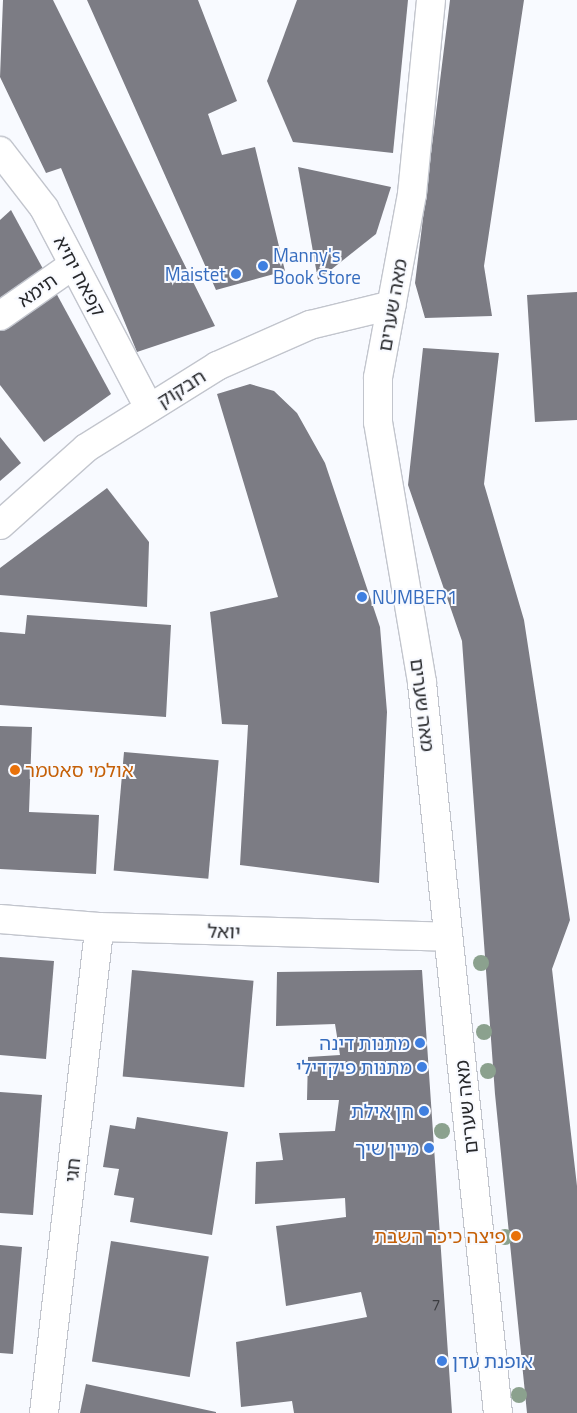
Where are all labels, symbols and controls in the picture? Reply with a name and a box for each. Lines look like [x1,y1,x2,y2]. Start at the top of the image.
street label: קפאח יחיא [49,232,111,320]
place label: Manny's Book Store [273,244,361,288]
street label: מאה שערים [373,257,411,353]
marker: Manny's Book Store [257,260,269,272]
place label: Maistet [165,263,226,285]
street label: תימא [13,268,61,312]
marker: Maistet [230,268,242,280]
street label: חבקוק [152,364,210,412]
place label: NUMBER1 [372,586,458,608]
marker: NUMBER1 [356,591,368,603]
street label: מאה שערים [406,657,440,753]
place label: אולמי סאטמר [25,759,134,781]
marker: אולמי סאטמר [9,764,21,776]
street label: יואל [207,919,241,943]
place label: מתנות דינה [319,1032,410,1054]
marker: מתנות דינה [414,1037,426,1049]
place label: מתנות פיקדילי [296,1056,412,1078]
street label: מאה שערים [450,1059,482,1155]
marker: מתנות פיקדילי [416,1061,428,1073]
place label: חן אילת [351,1100,414,1122]
marker: חן אילת [418,1105,430,1117]
place label: מיין שיך [355,1137,419,1159]
marker: מיין שיך [423,1142,435,1154]
street label: חגי [59,1157,85,1183]
place label: פיצה כיכר השבת [374,1225,506,1247]
marker: פיצה כיכר השבת [510,1230,522,1242]
house number: 7 [432,1294,440,1314]
place label: אופנת עדן [452,1350,533,1372]
marker: אופנת עדן [436,1355,448,1367]

